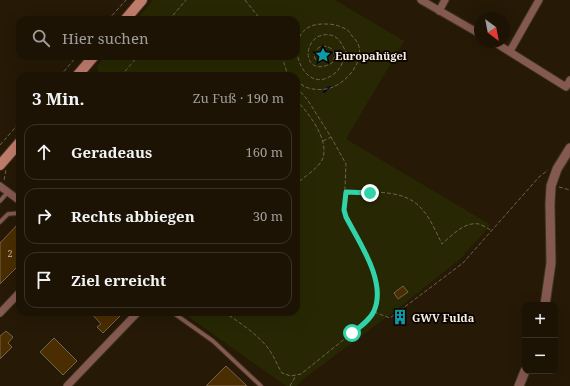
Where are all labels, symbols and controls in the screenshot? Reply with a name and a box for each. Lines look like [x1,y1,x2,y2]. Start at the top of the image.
north arrow [474,12,510,48]
search box [16,16,300,60]
icon: search [30,27,52,49]
text: Hier suchen [62,28,149,48]
place icon: Europahügel [314,46,332,64]
place label: Europahügel [335,48,407,63]
text: 3 Min. [32,87,85,110]
text: Zu Fuß · 190 m [193,89,284,107]
icon: ahead [33,141,55,163]
text: Geradeaus [71,142,152,162]
text: 160 m [246,143,283,161]
route end [361,184,379,202]
icon: right [33,205,55,227]
text: Rechts abbiegen [71,206,195,226]
text: 30 m [253,207,283,225]
house number: 2 [7,247,13,260]
icon: arrive [33,269,55,291]
text: Ziel erreicht [71,270,166,290]
map controls [522,302,558,374]
button: + [522,302,558,338]
building icon: GWV Fulda [391,308,409,326]
place label: GWV Fulda [412,310,475,325]
route start [343,324,361,342]
button: − [522,338,558,374]

